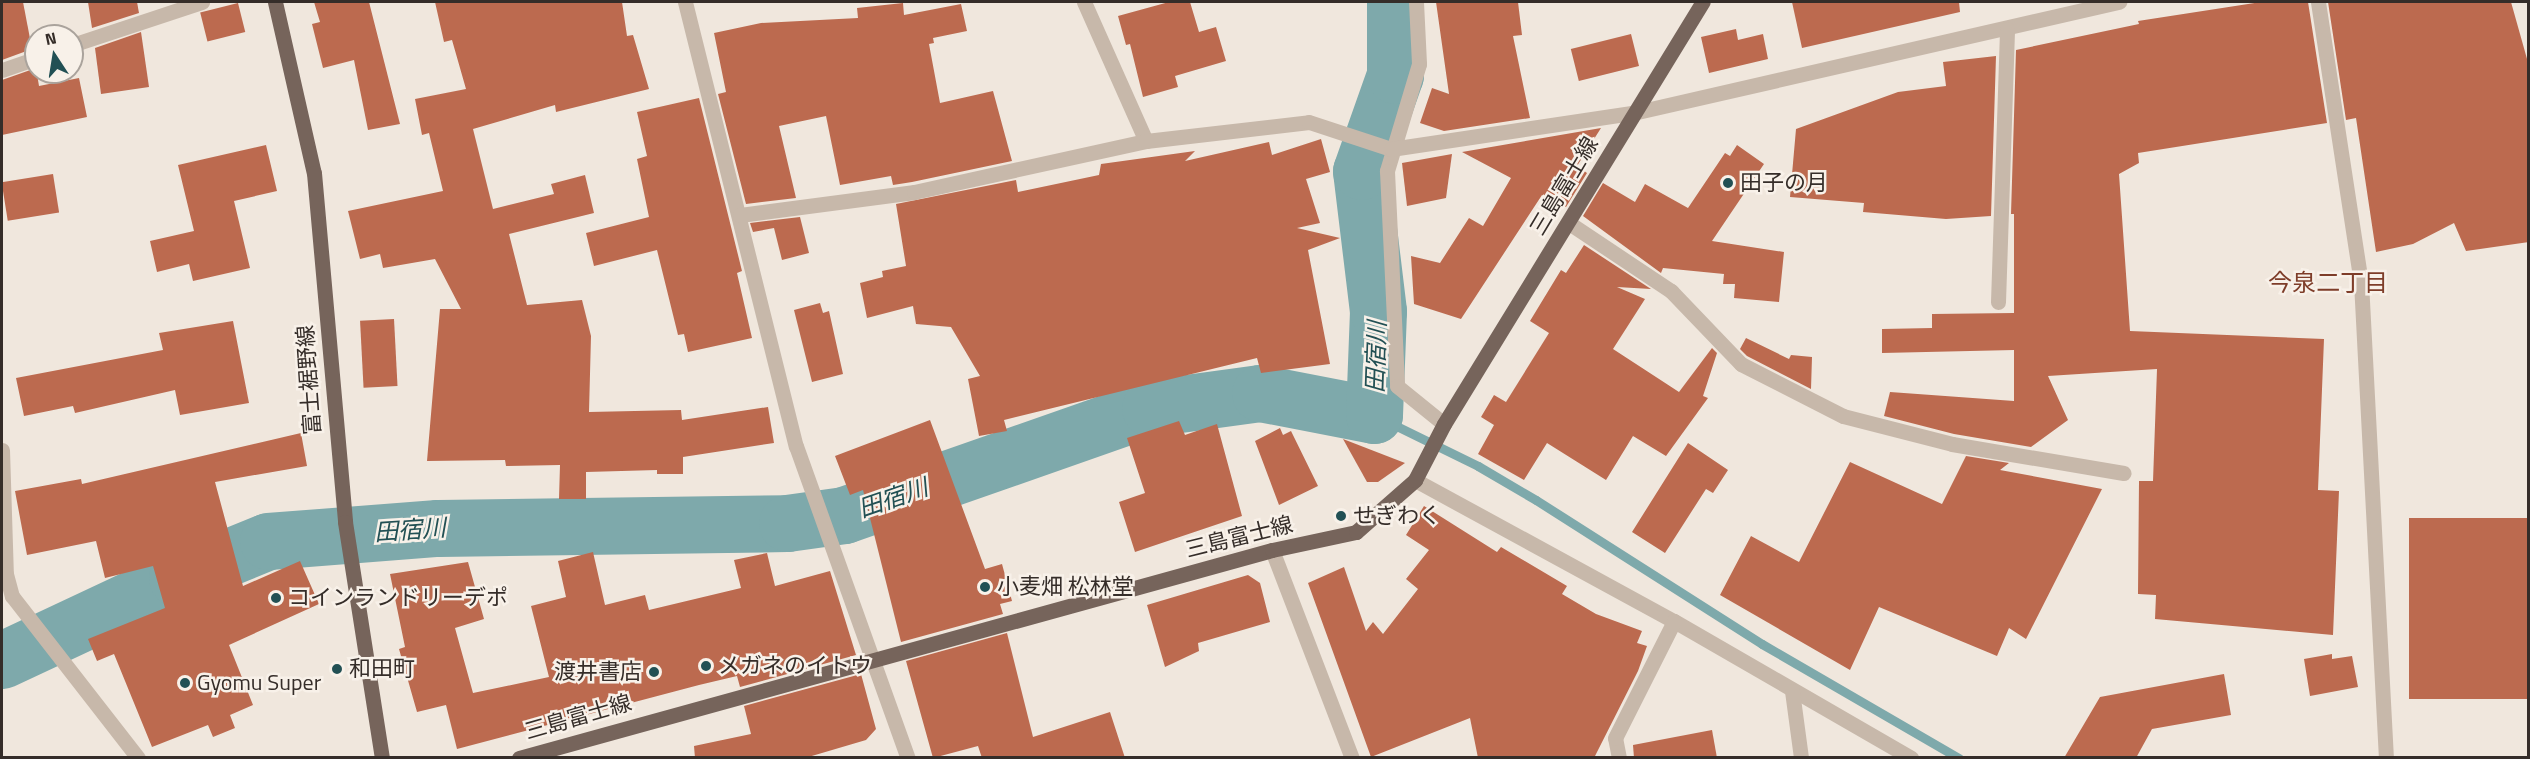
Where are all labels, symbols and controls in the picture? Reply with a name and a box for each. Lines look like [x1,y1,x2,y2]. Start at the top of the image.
north arrow [24,24,84,84]
text: N [43,25,59,51]
street label: 三島富士線 [1524,132,1604,240]
place label: 田子の月 [1740,170,1828,196]
marker: 田子の月 [1721,176,1735,190]
district label: 今泉二丁目 [2268,269,2388,297]
water label: 田宿川 [1360,321,1392,393]
street label: 富士裾野線 [292,324,326,436]
water label: 田宿川 [854,473,932,523]
place label: せぎわく [1353,503,1441,529]
marker: せぎわく [1334,509,1348,523]
street label: 三島富士線 [1182,511,1296,563]
water label: 田宿川 [373,513,447,547]
place label: 小麦畑 松林堂 [997,574,1134,600]
marker: 小麦畑 松林堂 [978,580,992,594]
place label: コインランドリーデポ [288,585,508,611]
marker: コインランドリーデポ [269,591,283,605]
place label: メガネのイトウ [718,653,872,679]
place label: 和田町 [349,656,415,682]
place label: 渡井書店 [554,659,642,685]
marker: メガネのイトウ [699,659,713,673]
marker: 和田町 [330,662,344,676]
marker: 渡井書店 [647,665,661,679]
place label: Gyomu Super [197,670,321,696]
marker: Gyomu Super [178,676,192,690]
street label: 三島富士線 [521,689,635,745]

